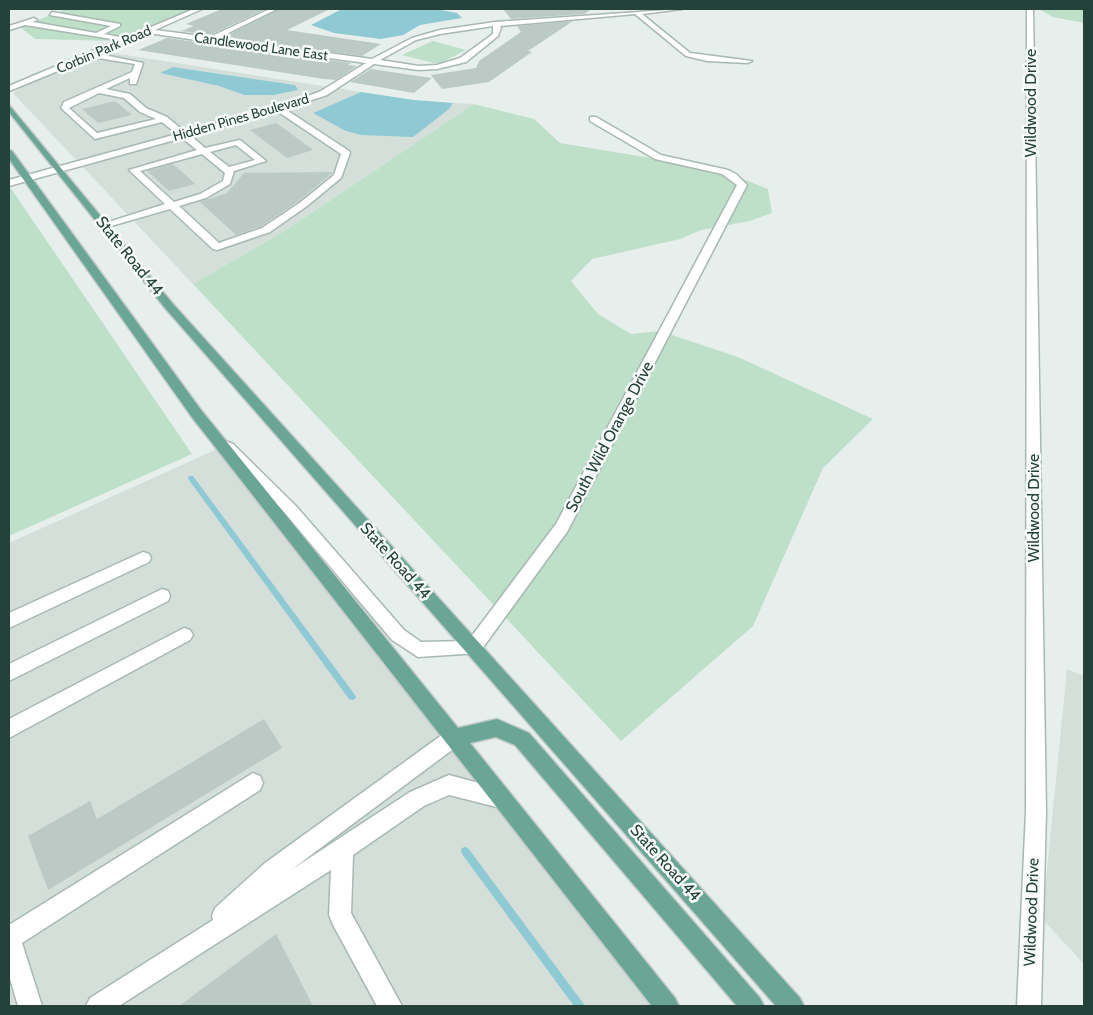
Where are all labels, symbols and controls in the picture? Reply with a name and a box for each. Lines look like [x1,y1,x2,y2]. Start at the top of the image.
street label: Corbin Park Road [54,23,154,77]
street label: Candlewood Lane East [193,29,329,65]
street label: Wildwood Drive [1021,49,1041,157]
street label: Hidden Pines Boulevard [171,91,311,145]
street label: State Road 44 [91,213,167,299]
street label: South Wild Orange Drive [562,358,658,516]
street label: Wildwood Drive [1024,454,1044,562]
street label: State Road 44 [356,519,434,603]
street label: State Road 44 [626,821,704,905]
street label: Wildwood Drive [1021,857,1043,967]

